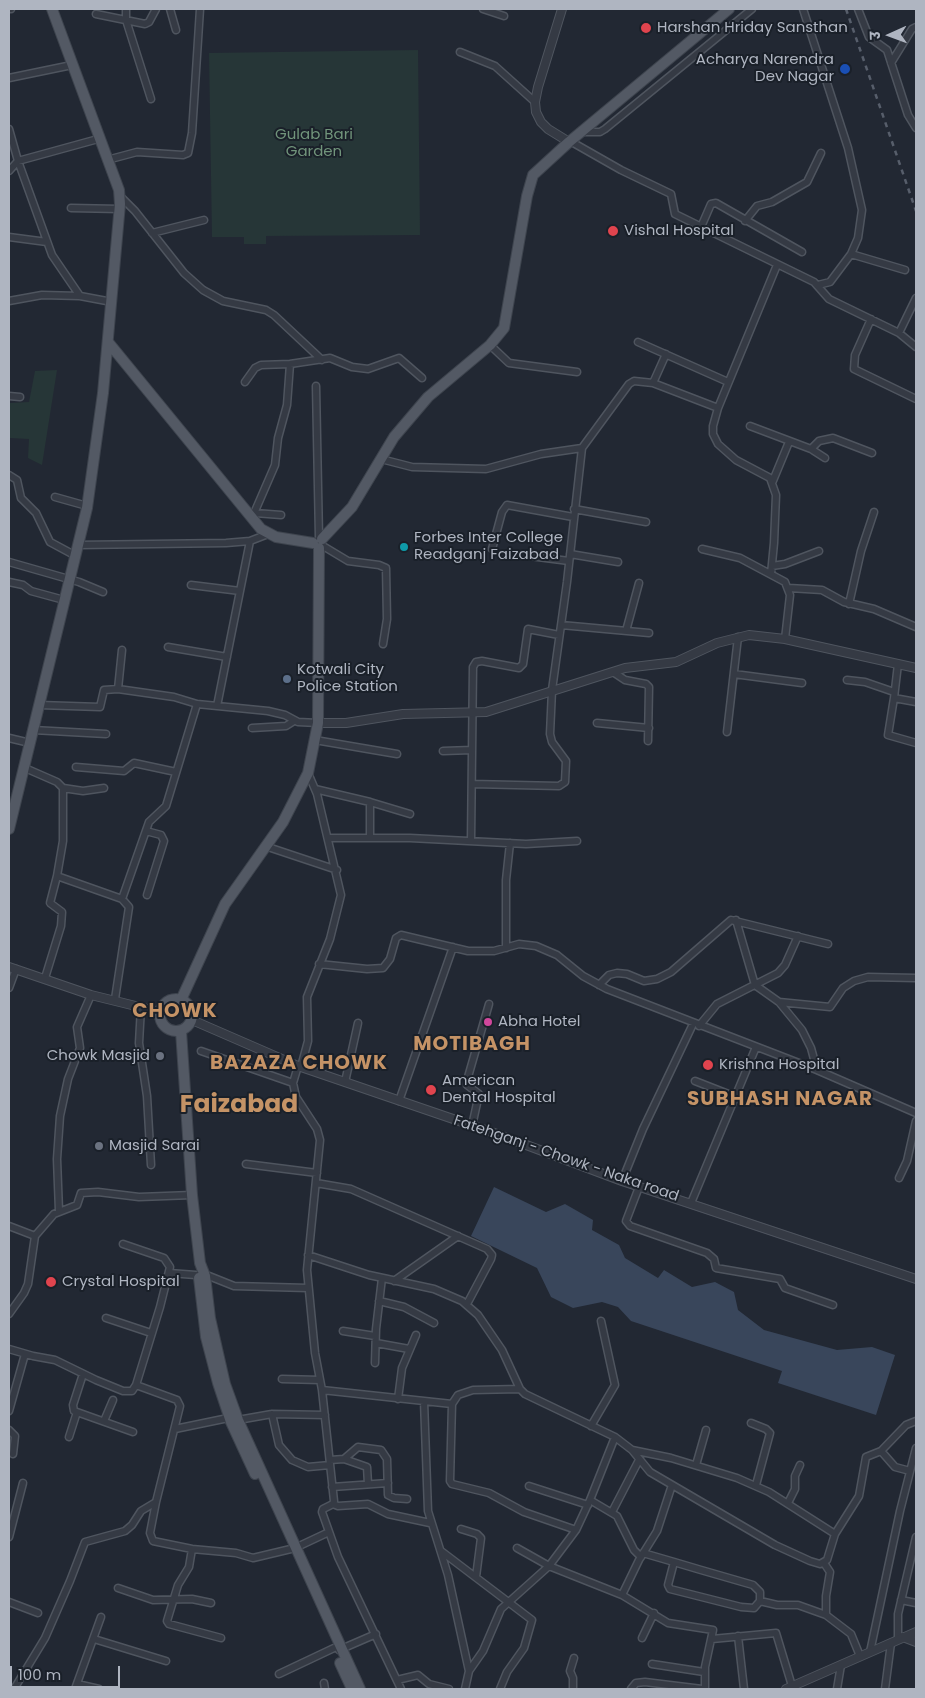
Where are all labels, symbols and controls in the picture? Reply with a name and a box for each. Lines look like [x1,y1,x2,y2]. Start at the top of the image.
north arrow [865,10,915,60]
place label: Harshan Hriday Sansthan [657,19,848,37]
marker: Harshan Hriday Sansthan [639,21,653,35]
text: उ [865,31,885,40]
place label: Acharya Narendra Dev Nagar [696,51,834,86]
marker: Acharya Narendra Dev Nagar [838,62,852,76]
park label: Gulab Bari Garden [275,126,353,161]
place label: Vishal Hospital [624,222,734,240]
marker: Vishal Hospital [606,224,620,238]
place label: Forbes Inter College Readganj Faizabad [414,529,563,564]
marker: Forbes Inter College Readganj Faizabad [398,541,410,553]
place label: Kotwali City Police Station [297,661,398,696]
marker: Kotwali City Police Station [281,673,293,685]
district label: CHOWK [132,1000,218,1024]
place label: Abha Hotel [498,1013,580,1031]
marker: Abha Hotel [482,1016,494,1028]
district label: MOTIBAGH [412,1033,532,1057]
place label: Chowk Masjid [47,1047,150,1065]
marker: Chowk Masjid [154,1050,166,1062]
district label: BAZAZA CHOWK [208,1052,390,1076]
place label: Krishna Hospital [719,1056,839,1074]
marker: Krishna Hospital [701,1058,715,1072]
place label: American Dental Hospital [442,1072,556,1107]
marker: American Dental Hospital [424,1083,438,1097]
district label: SUBHASH NAGAR [685,1088,875,1112]
district label: Faizabad [180,1091,298,1121]
street label: Fatehganj - Chowk - Naka road [451,1112,681,1206]
place label: Masjid Sarai [109,1137,200,1155]
marker: Masjid Sarai [93,1140,105,1152]
place label: Crystal Hospital [62,1273,180,1291]
marker: Crystal Hospital [44,1275,58,1289]
scale bar [12,1656,122,1688]
text: 100 m [18,1664,61,1685]

